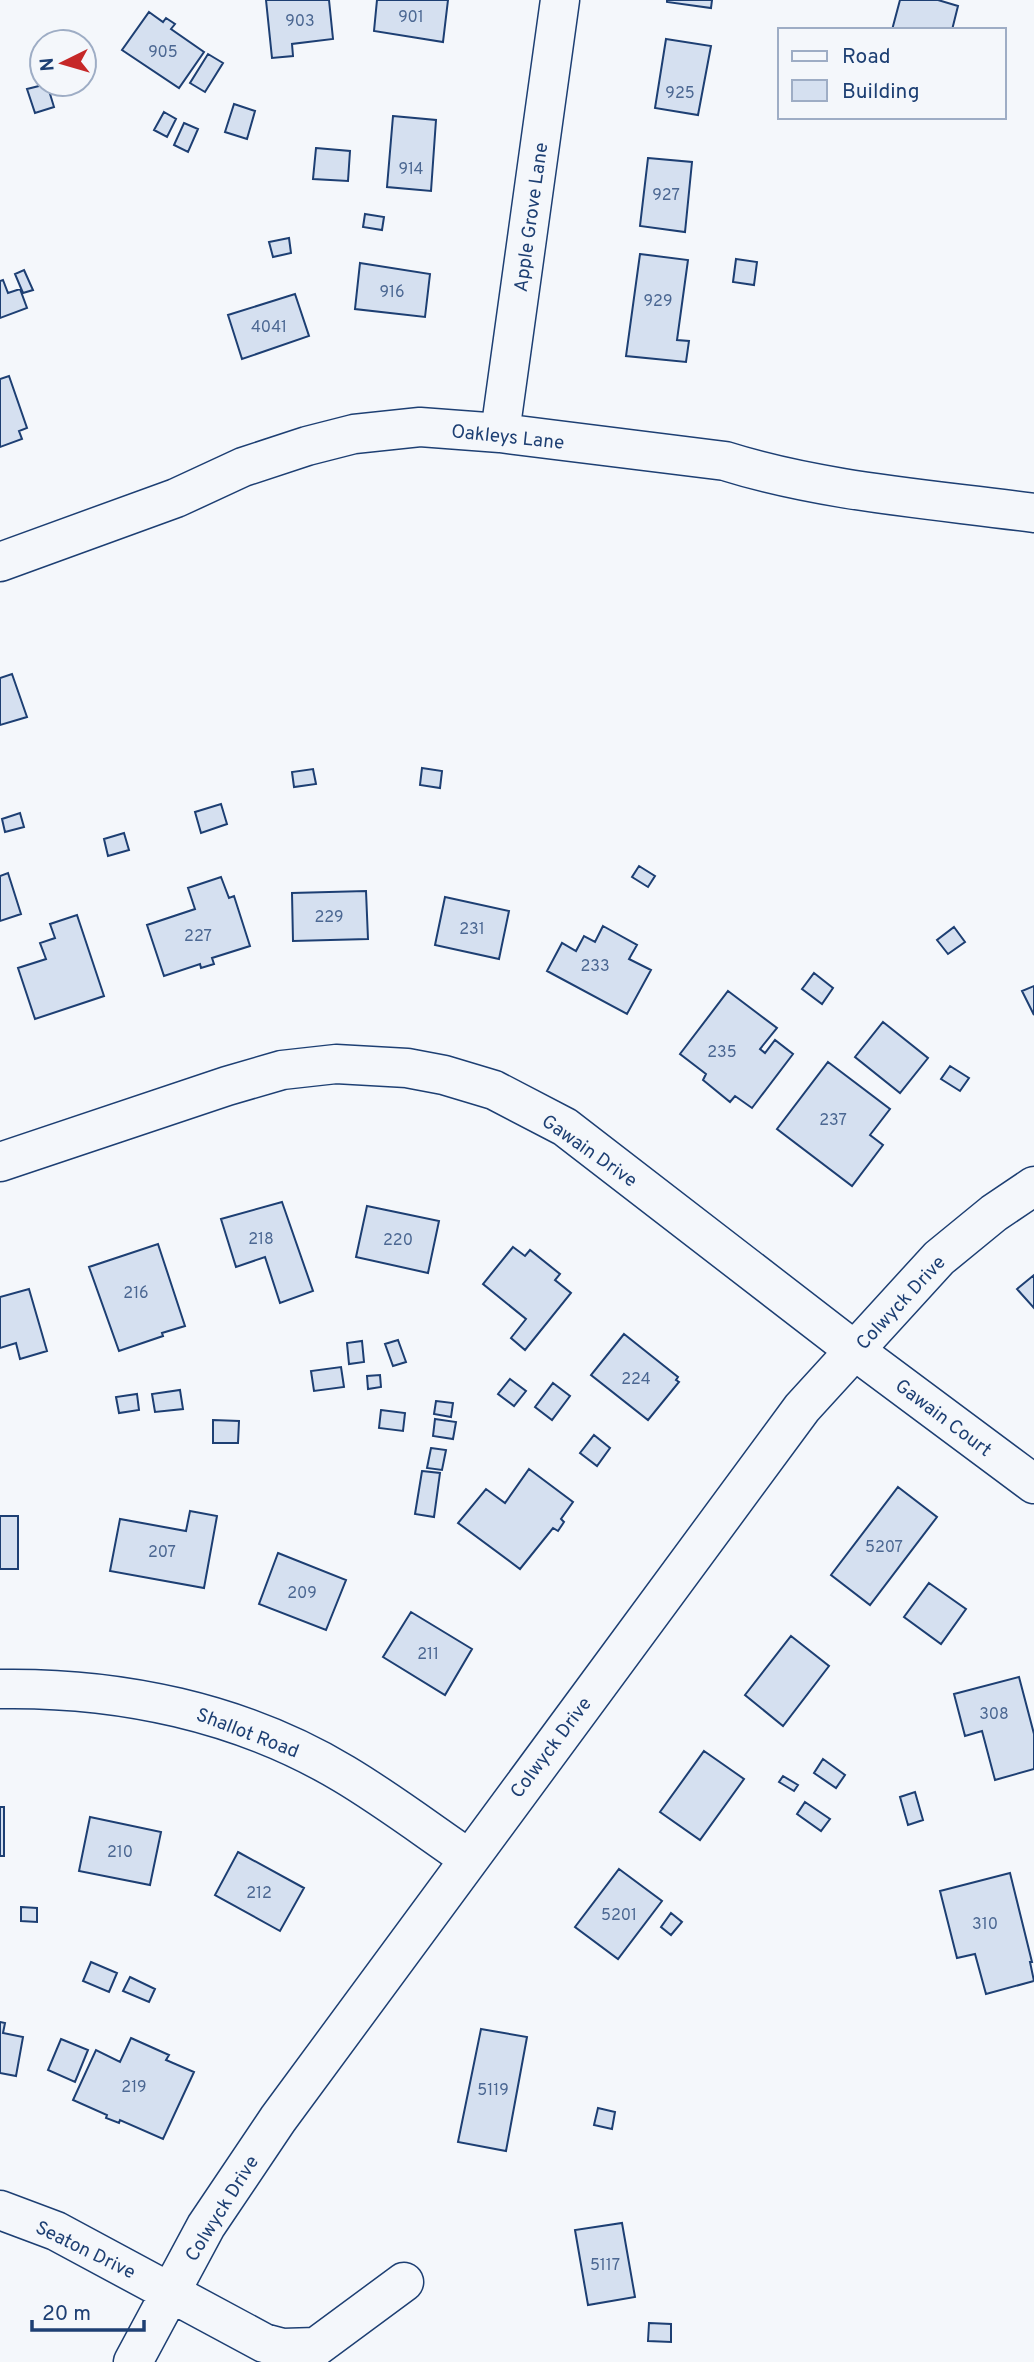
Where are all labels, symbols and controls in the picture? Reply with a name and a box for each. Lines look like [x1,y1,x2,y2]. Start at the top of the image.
house number: 901 [398,8,424,28]
house number: 903 [285,12,315,32]
north arrow [28,28,98,98]
legend [778,28,1006,119]
house number: 905 [148,43,178,63]
text: Road [842,44,891,71]
text: N [36,56,61,72]
text: Building [842,79,920,106]
house number: 925 [665,84,695,104]
street label: Apple Grove Lane [510,141,554,294]
house number: 914 [398,160,424,180]
house number: 927 [652,186,680,206]
house number: 916 [379,283,405,303]
house number: 929 [644,292,672,312]
house number: 4041 [251,318,287,338]
street label: Oakleys Lane [450,420,566,456]
house number: 229 [314,908,344,928]
house number: 231 [459,920,485,940]
house number: 227 [184,927,212,947]
house number: 233 [580,957,610,977]
house number: 235 [707,1043,737,1063]
street label: Gawain Drive [536,1110,641,1193]
house number: 237 [819,1111,847,1131]
house number: 218 [248,1230,274,1250]
house number: 220 [383,1231,413,1251]
street label: Colwyck Drive [852,1251,951,1356]
house number: 216 [123,1284,149,1304]
house number: 224 [621,1370,651,1390]
street label: Gawain Court [890,1374,996,1463]
house number: 5207 [865,1538,903,1558]
house number: 207 [148,1543,176,1563]
house number: 209 [287,1584,317,1604]
house number: 211 [417,1645,439,1665]
street label: Colwyck Drive [506,1693,597,1804]
street label: Shallot Road [192,1703,302,1764]
house number: 308 [979,1705,1009,1725]
house number: 210 [107,1843,133,1863]
house number: 212 [246,1884,272,1904]
house number: 5201 [601,1906,637,1926]
house number: 310 [972,1915,998,1935]
house number: 219 [121,2078,147,2098]
house number: 5119 [477,2081,509,2101]
street label: Colwyck Drive [181,2152,265,2267]
street label: Seaton Drive [31,2216,139,2285]
house number: 5117 [590,2256,620,2276]
scale bar [32,2288,144,2332]
text: 20 m [42,2301,91,2328]

